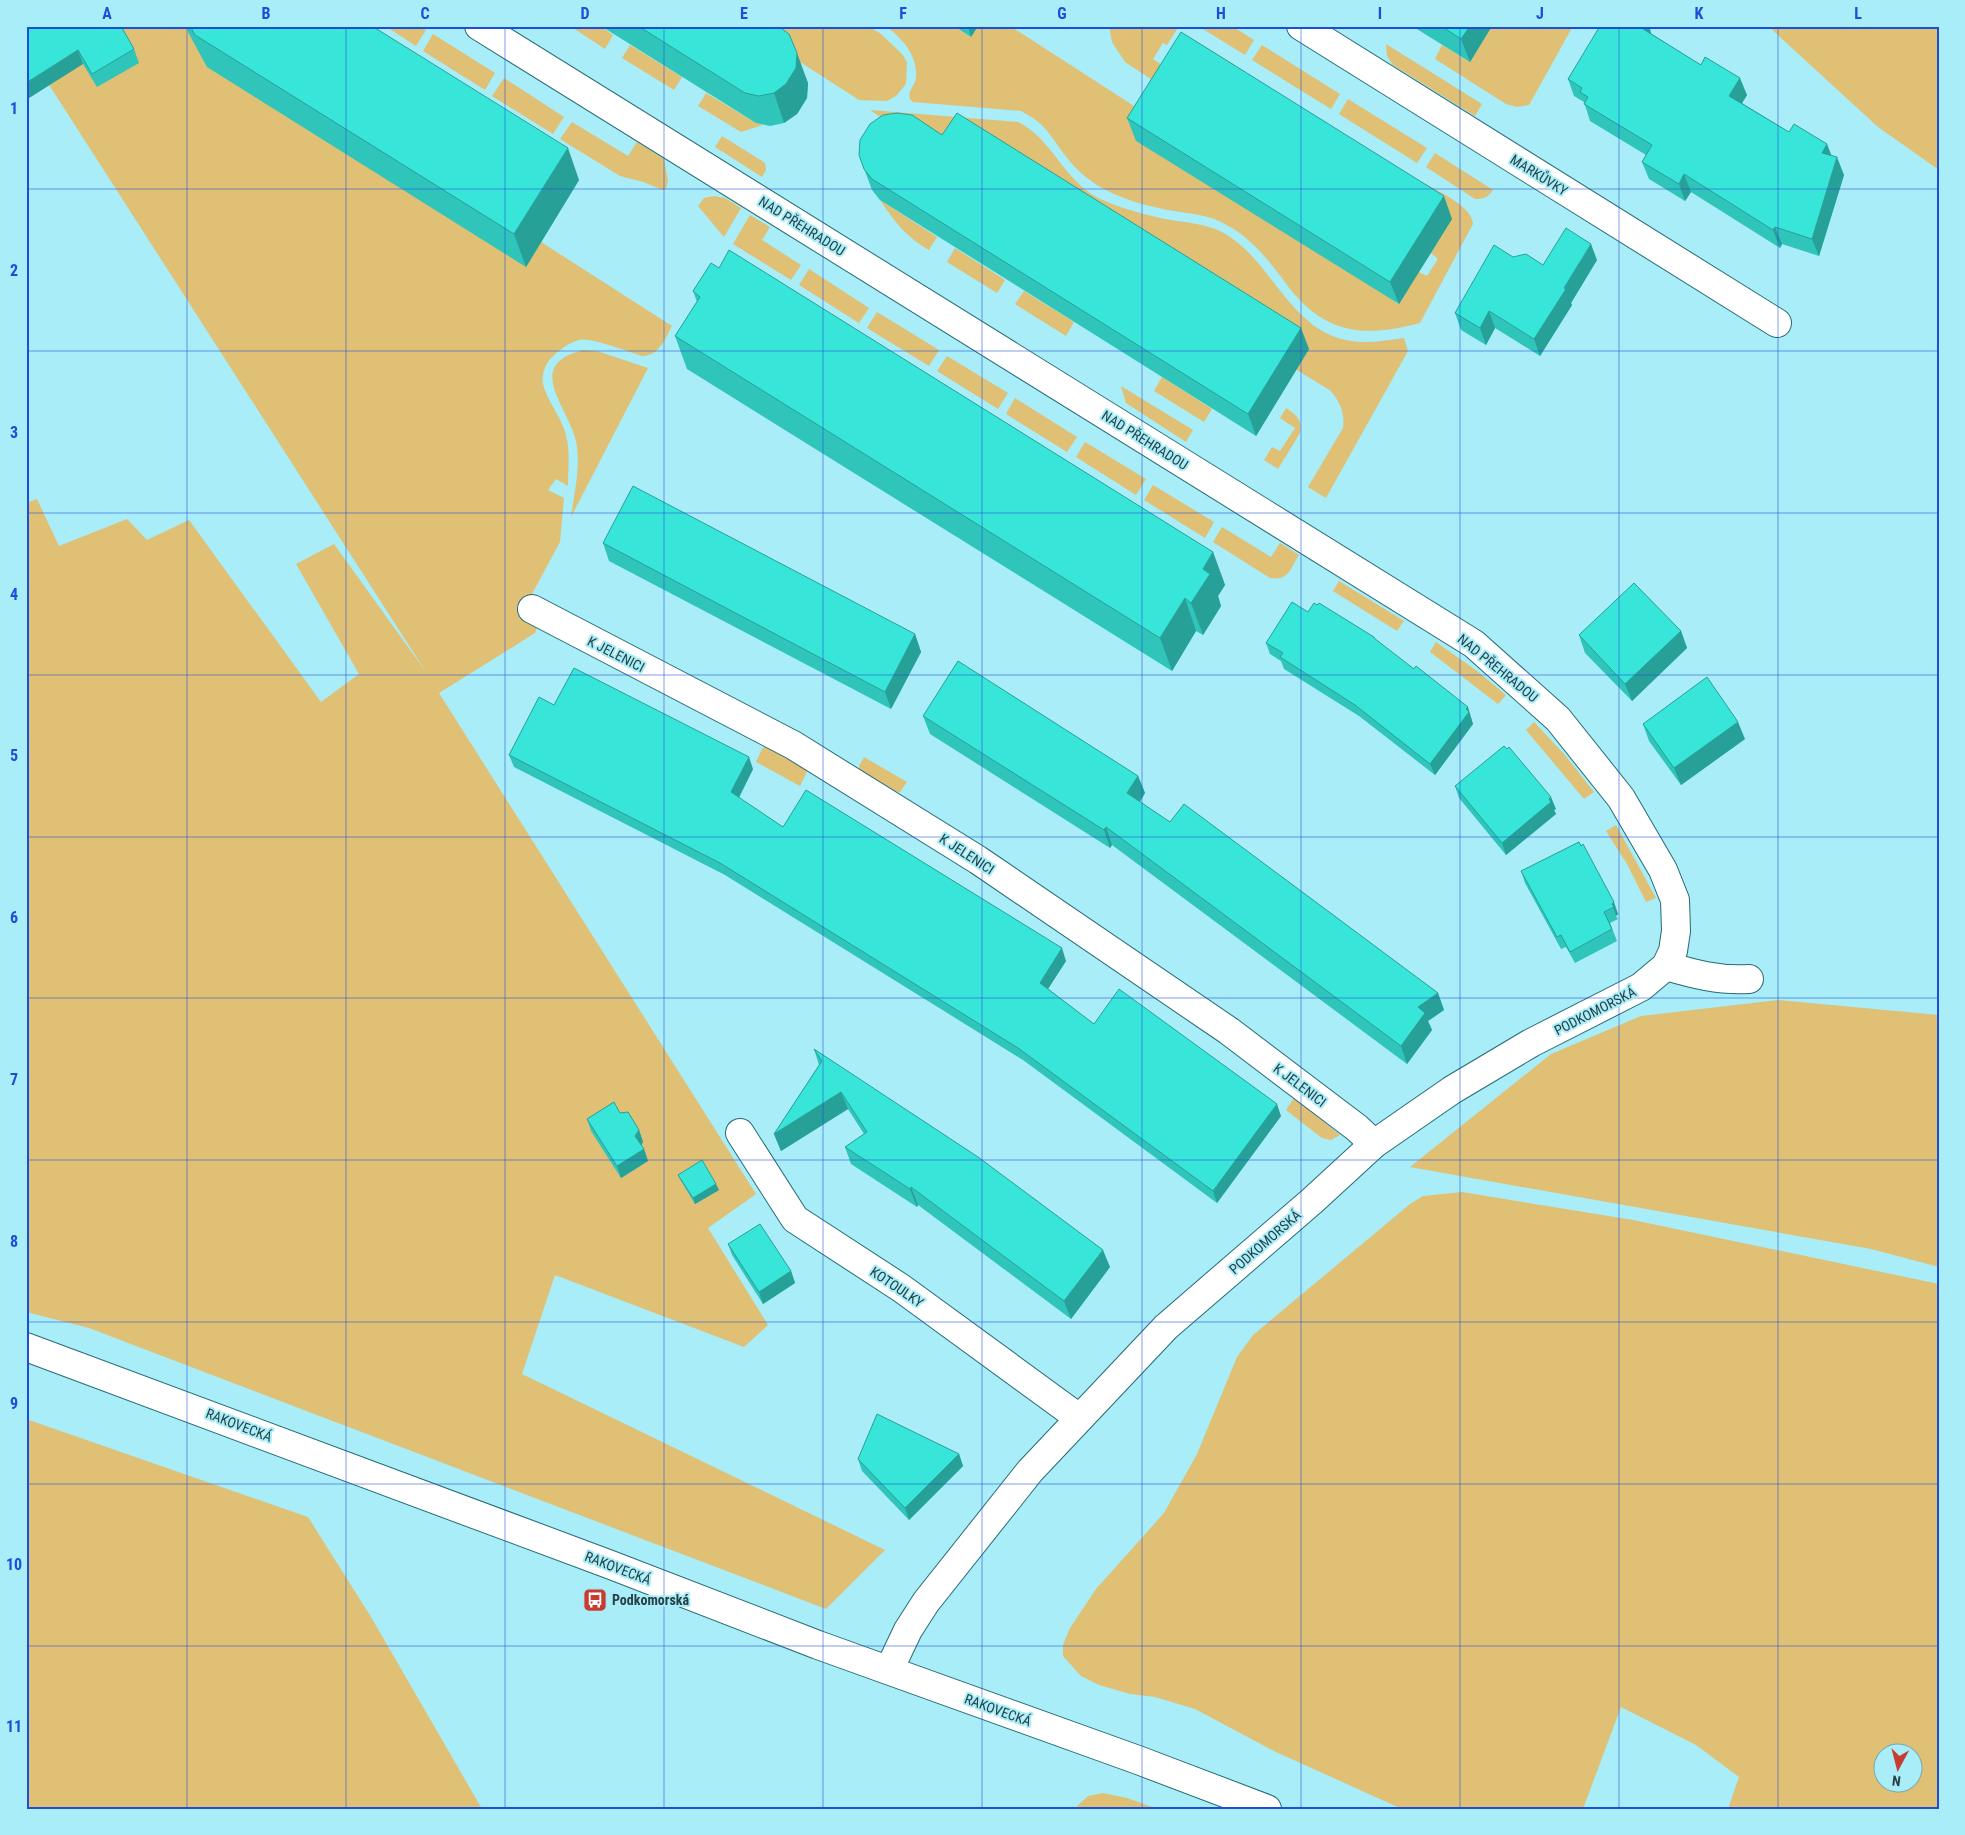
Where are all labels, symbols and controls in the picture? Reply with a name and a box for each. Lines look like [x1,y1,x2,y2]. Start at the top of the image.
text: A [102,4,112,23]
text: B [262,4,271,23]
text: C [420,4,430,23]
text: D [580,4,590,23]
text: E [740,4,748,23]
text: F [899,4,907,23]
text: G [1057,4,1067,23]
text: H [1216,4,1226,23]
text: I [1378,4,1382,23]
text: J [1536,4,1544,23]
text: K [1695,4,1704,23]
text: L [1854,4,1862,23]
text: 1 [10,99,18,118]
street label: MARKŮVKY [1507,150,1572,199]
street label: NAD PŘEHRADOU [756,192,849,259]
text: 2 [10,261,18,280]
street label: NAD PŘEHRADOU [1099,406,1192,473]
text: 3 [10,423,18,442]
text: 4 [10,585,18,604]
street label: NAD PŘEHRADOU [1455,630,1542,705]
street label: K JELENICI [585,633,647,675]
text: 5 [10,746,18,765]
street label: K JELENICI [937,830,997,878]
text: 6 [10,908,18,927]
street label: PODKOMORSKÁ [1551,983,1638,1038]
street label: K JELENICI [1271,1060,1329,1110]
text: 7 [10,1070,18,1089]
street label: PODKOMORSKÁ [1225,1206,1304,1277]
text: 8 [10,1232,18,1251]
street label: KOTOULKY [867,1263,927,1311]
text: 9 [10,1394,18,1413]
street label: RAKOVECKÁ [204,1404,275,1445]
street label: RAKOVECKÁ [583,1547,654,1588]
text: 10 [6,1555,22,1574]
bus stop icon: Podkomorská [582,1587,608,1613]
place label: Podkomorská [612,1592,689,1608]
street label: RAKOVECKÁ [963,1690,1034,1729]
text: 11 [6,1717,22,1736]
north arrow [1872,1742,1922,1792]
text: N [1891,1772,1902,1789]

